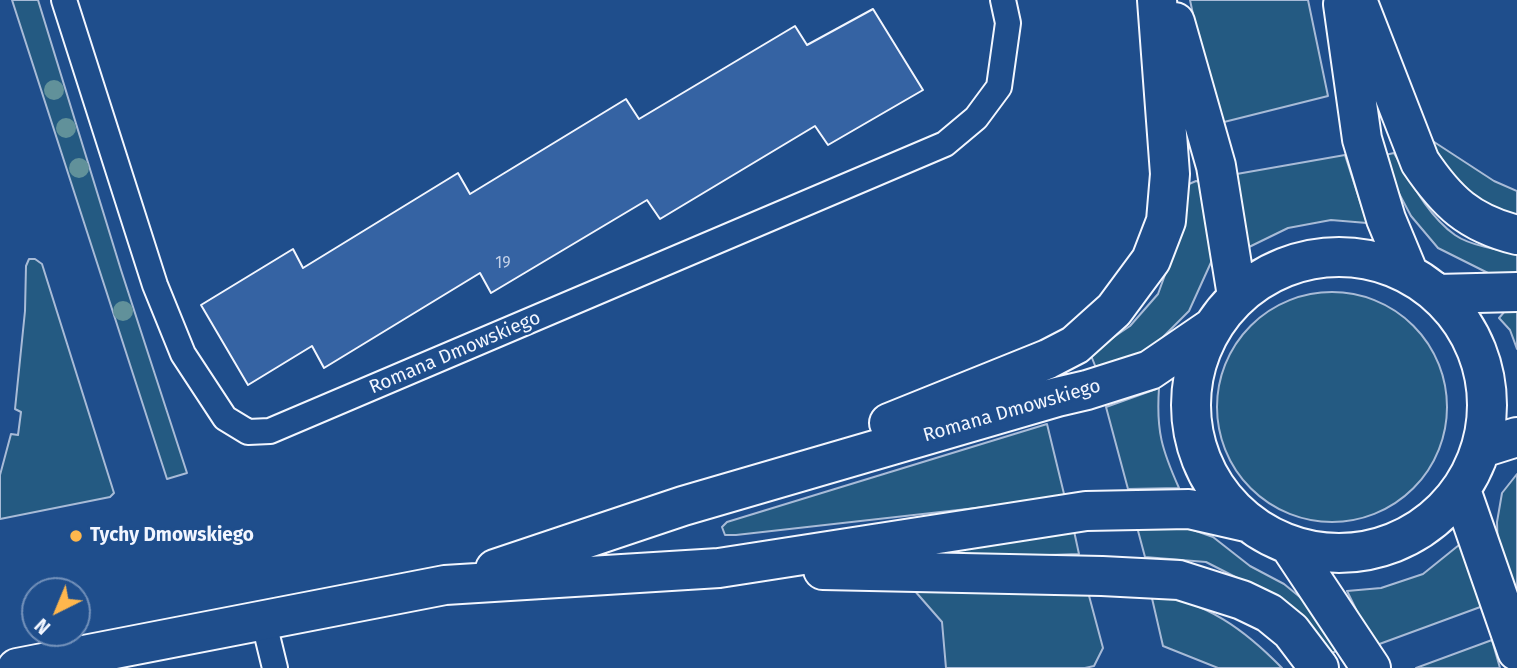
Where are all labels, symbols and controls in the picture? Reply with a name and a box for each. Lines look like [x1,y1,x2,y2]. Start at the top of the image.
house number: 19 [495,254,511,274]
street label: Romana Dmowskiego [366,307,544,399]
street label: Romana Dmowskiego [921,375,1103,447]
place label: Tychy Dmowskiego [90,525,254,547]
marker: Tychy Dmowskiego [68,528,84,544]
north arrow [21,577,91,647]
text: N [30,614,55,639]

